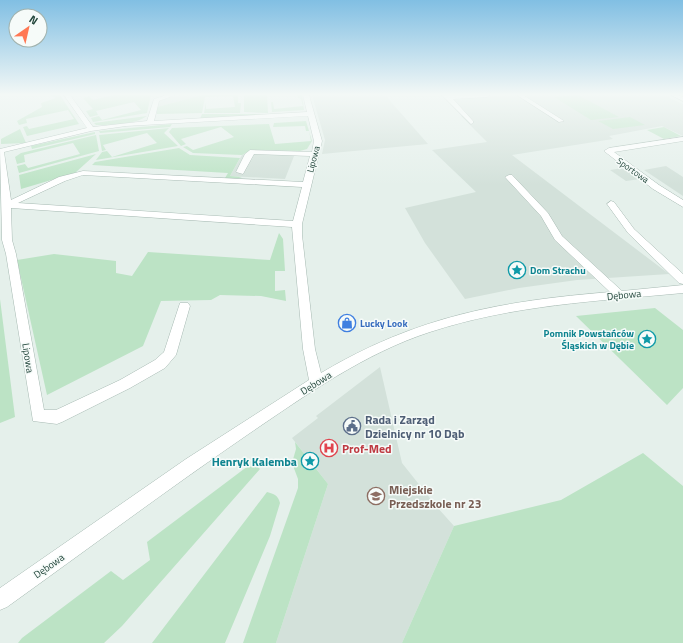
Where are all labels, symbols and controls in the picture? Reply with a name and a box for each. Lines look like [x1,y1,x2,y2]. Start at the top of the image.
north arrow [8,8,48,48]
text: N [26,11,41,28]
street label: Lipowa [303,144,323,174]
street label: Sportowa [614,154,652,186]
place icon: Dom Strachu [507,260,527,280]
place label: Dom Strachu [530,263,586,278]
street label: Dębowa [606,286,642,304]
shop icon: Lucky Look [337,313,357,333]
place label: Lucky Look [360,316,408,331]
place label: Pomnik Powstańców Śląskich w Dębie [544,326,634,353]
place icon: Pomnik Powstańców Śląskich w Dębie [637,329,657,349]
street label: Lipowa [18,342,38,374]
street label: Dębowa [297,367,335,399]
place label: Rada i Zarząd Dzielnicy nr 10 Dąb [365,410,465,443]
public building icon: Rada i Zarząd Dzielnicy nr 10 Dąb [342,416,362,436]
hospital icon: Prof-Med [319,438,339,458]
place label: Prof-Med [342,439,392,458]
place icon: Henryk Kalemba [300,451,320,471]
place label: Henryk Kalemba [212,452,297,471]
place label: Miejskie Przedszkole nr 23 [389,480,481,513]
school or university icon: Miejskie Przedszkole nr 23 [366,486,386,506]
street label: Dębowa [31,550,67,582]

